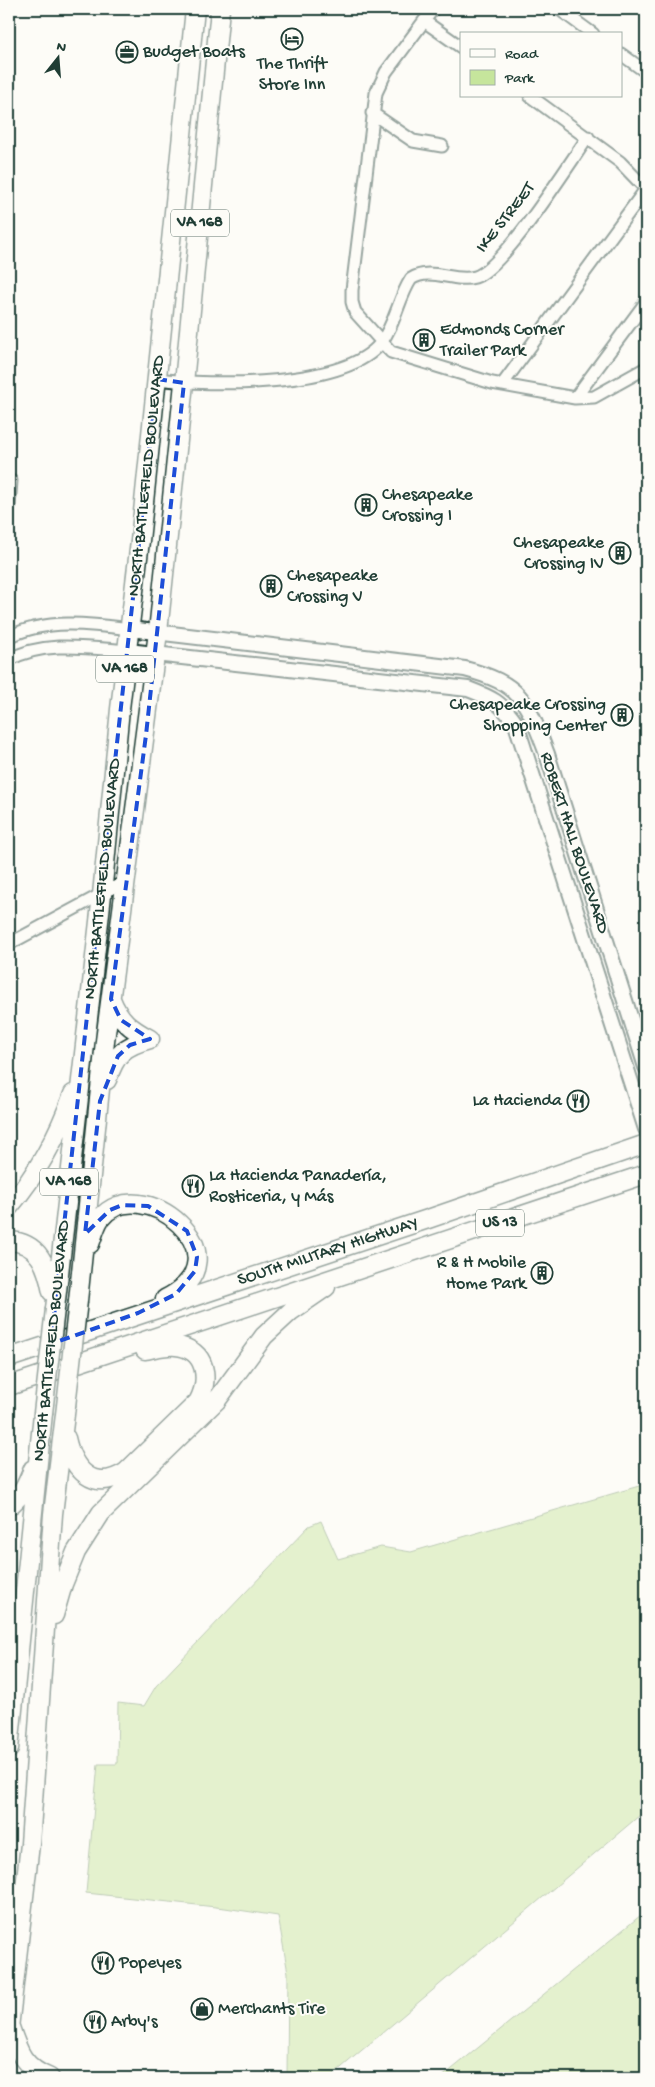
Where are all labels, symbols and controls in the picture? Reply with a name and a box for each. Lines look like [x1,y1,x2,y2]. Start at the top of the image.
hotel icon: The Thrift Store Inn [280,27,304,51]
north arrow [32,32,82,82]
legend [460,32,622,98]
text: N [54,38,68,57]
office icon: Budget Boats [115,40,139,64]
place label: Budget Boats [142,42,246,63]
text: Road [505,46,539,64]
place label: The Thrift Store Inn [256,54,329,96]
text: Park [504,70,535,88]
street label: IKE STREET [472,178,541,257]
road number: VA 168 [171,210,229,237]
place label: Edmonds Corner Trailer Park [439,320,565,362]
building icon: Edmonds Corner Trailer Park [412,328,436,352]
street label: NORTH BATTLEFIELD BOULEVARD [124,354,170,598]
place label: Chesapeake Crossing I [382,485,474,527]
building icon: Chesapeake Crossing I [354,493,378,517]
place label: Chesapeake Crossing IV [513,533,605,575]
building icon: Chesapeake Crossing IV [608,541,632,565]
place label: Chesapeake Crossing V [287,566,379,608]
building icon: Chesapeake Crossing V [259,574,283,598]
road number: VA 168 [96,656,154,682]
place label: Chesapeake Crossing Shopping Center [450,695,608,737]
building icon: Chesapeake Crossing Shopping Center [610,703,634,727]
street label: ROBERT HALL BOULEVARD [535,750,613,937]
street label: NORTH BATTLEFIELD BOULEVARD [80,757,126,1001]
restaurant icon: La Hacienda [566,1089,590,1113]
place label: La Hacienda [472,1091,563,1112]
place label: La Hacienda Panadería, Rosticeria, y Más [209,1166,387,1208]
road number: VA 168 [40,1168,98,1196]
restaurant icon: La Hacienda Panadería, Rosticeria, y Más [181,1174,205,1198]
road number: US 13 [476,1210,524,1236]
street label: SOUTH MILITARY HIGHWAY [235,1213,421,1291]
street label: NORTH BATTLEFIELD BOULEVARD [29,1219,75,1463]
place label: R & H Mobile Home Park [437,1253,528,1295]
building icon: R & H Mobile Home Park [530,1261,554,1285]
restaurant icon: Popeyes [91,1951,115,1975]
place label: Popeyes [118,1953,183,1974]
shop icon: Merchants Tire [190,1997,214,2021]
place label: Merchants Tire [218,1999,326,2020]
restaurant icon: Arby's [83,2010,107,2034]
place label: Arby's [111,2012,159,2033]

